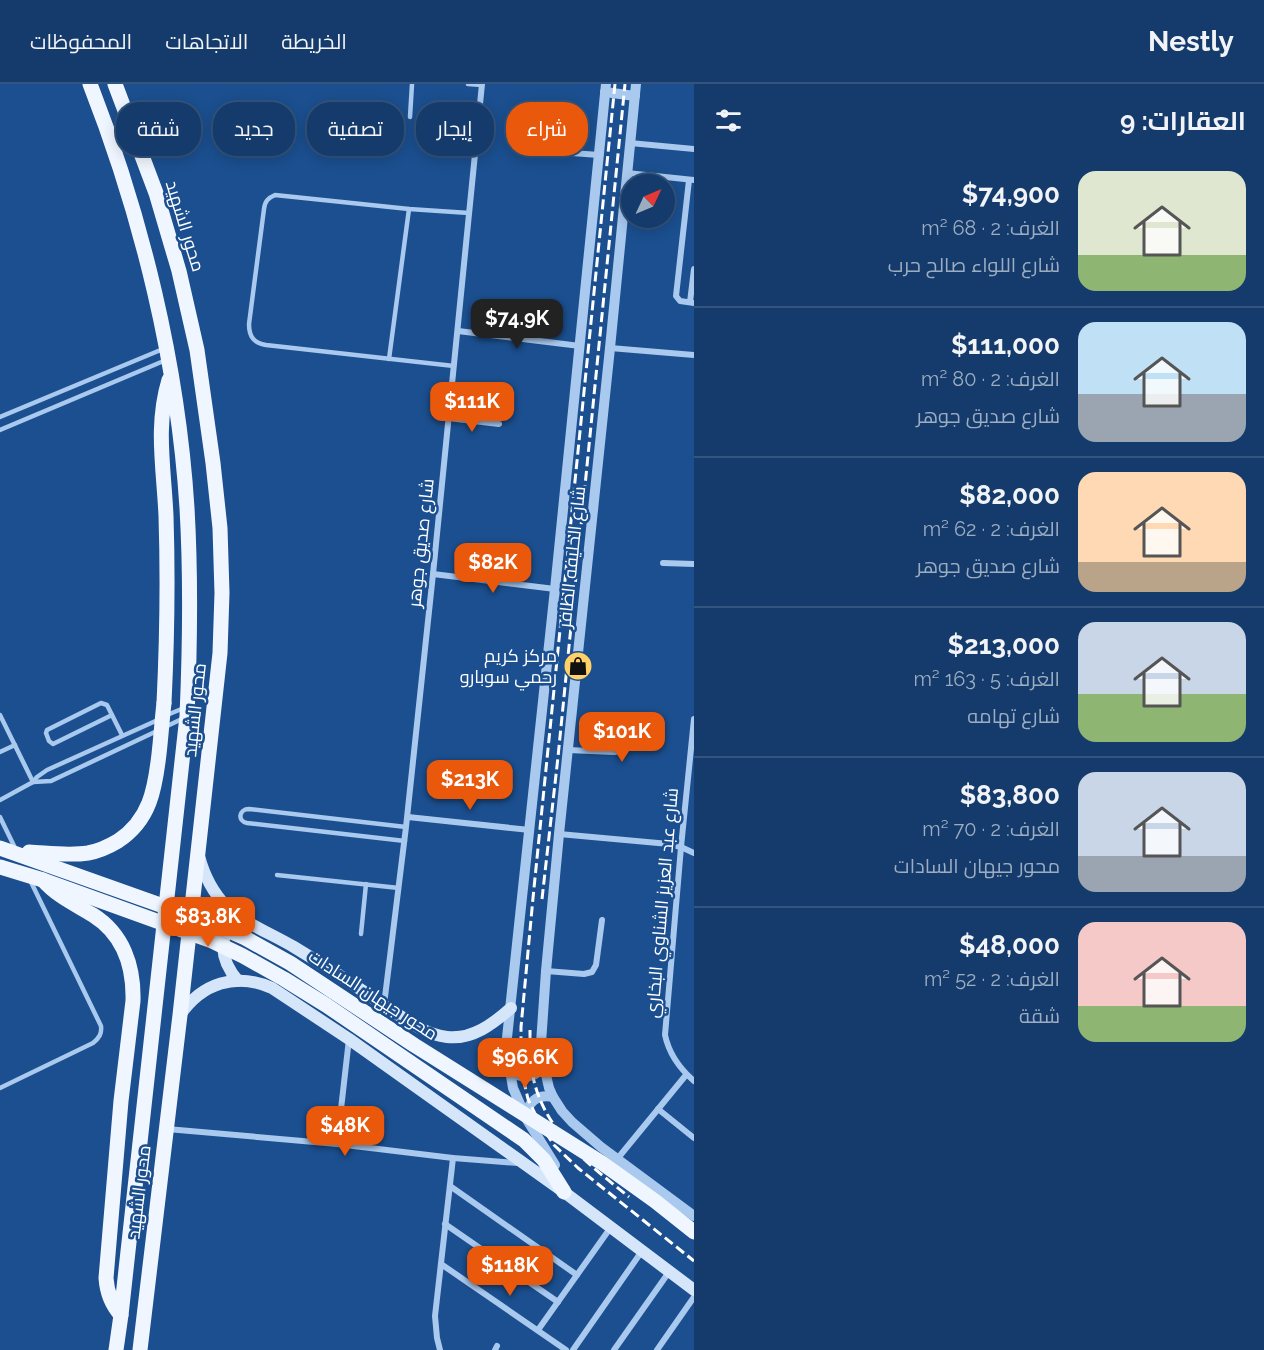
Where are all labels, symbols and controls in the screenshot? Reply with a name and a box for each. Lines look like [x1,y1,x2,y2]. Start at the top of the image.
text: Nestly [1148,25,1234,58]
text: المحفوظات [30,29,132,54]
text: الاتجاهات [165,29,248,54]
text: الخريطة [281,29,347,54]
chip: شقة [116,102,201,156]
chip: جديد [213,102,295,156]
chip: تصفية [307,102,404,156]
chip: إيجار [416,102,494,156]
chip: شراء [506,102,588,156]
icon: filters [712,104,745,137]
text: العقارات: 9 [1120,106,1246,136]
north arrow [621,174,675,228]
map controls [621,174,675,228]
street label: محور الشهيد [161,178,209,274]
text: $74,900 [962,179,1060,209]
icon: home [1126,195,1198,267]
text: الغرف: 2 · 68 m² [921,216,1060,240]
text: شارع اللواء صالح حرب [888,253,1060,277]
pin: $74.9K [468,299,566,350]
text: $74.9K [485,306,549,330]
text: $111,000 [951,330,1060,360]
icon: home [1126,346,1198,418]
text: الغرف: 2 · 80 m² [921,367,1060,391]
pin: $111K [430,382,514,433]
text: $111K [444,389,500,413]
text: شارع صديق جوهر [916,404,1060,428]
street label: شارع صديق جوهر [403,477,440,610]
text: $82,000 [959,480,1060,510]
street label: شارع الخليفه الظافر [554,485,591,630]
icon: home [1126,496,1198,568]
text: الغرف: 2 · 62 m² [923,517,1060,541]
pin: $82K [457,543,529,594]
text: $82K [468,550,518,574]
text: شارع صديق جوهر [916,554,1060,578]
text: $213,000 [948,630,1060,660]
place label: مركز كريم رحمي سوبارو [460,645,557,691]
icon: home [1126,646,1198,718]
shop icon: مركز كريم رحمي سوبارو [562,650,594,682]
street label: محور الشهيد [179,662,211,758]
text: الغرف: 5 · 163 m² [913,667,1060,691]
text: شارع تهامه [967,704,1060,728]
pin: $101K [580,712,664,763]
text: $101K [593,719,651,743]
pin: $213K [428,760,512,811]
text: $213K [441,767,499,791]
text: $83,800 [960,780,1060,810]
street label: شارع عبد العزيز الشناوي البخاري [641,787,686,1019]
icon: home [1126,796,1198,868]
text: الغرف: 2 · 70 m² [922,817,1060,841]
text: محور جيهان السادات [894,854,1060,878]
pin: $83.8K [159,897,257,948]
text: $83.8K [175,904,241,928]
text: $48,000 [959,930,1060,960]
street label: محور جيهان السادات [304,945,442,1045]
icon: home [1126,946,1198,1018]
text: الغرف: 2 · 52 m² [924,967,1060,991]
text: شقة [1019,1004,1060,1028]
pin: $96.6K [476,1038,574,1089]
text: $96.6K [492,1045,558,1069]
pin: $48K [309,1106,381,1157]
text: $48K [320,1113,370,1137]
street label: محور الشهيد [122,1144,156,1240]
pin: $118K [468,1246,552,1297]
text: $118K [481,1253,539,1277]

